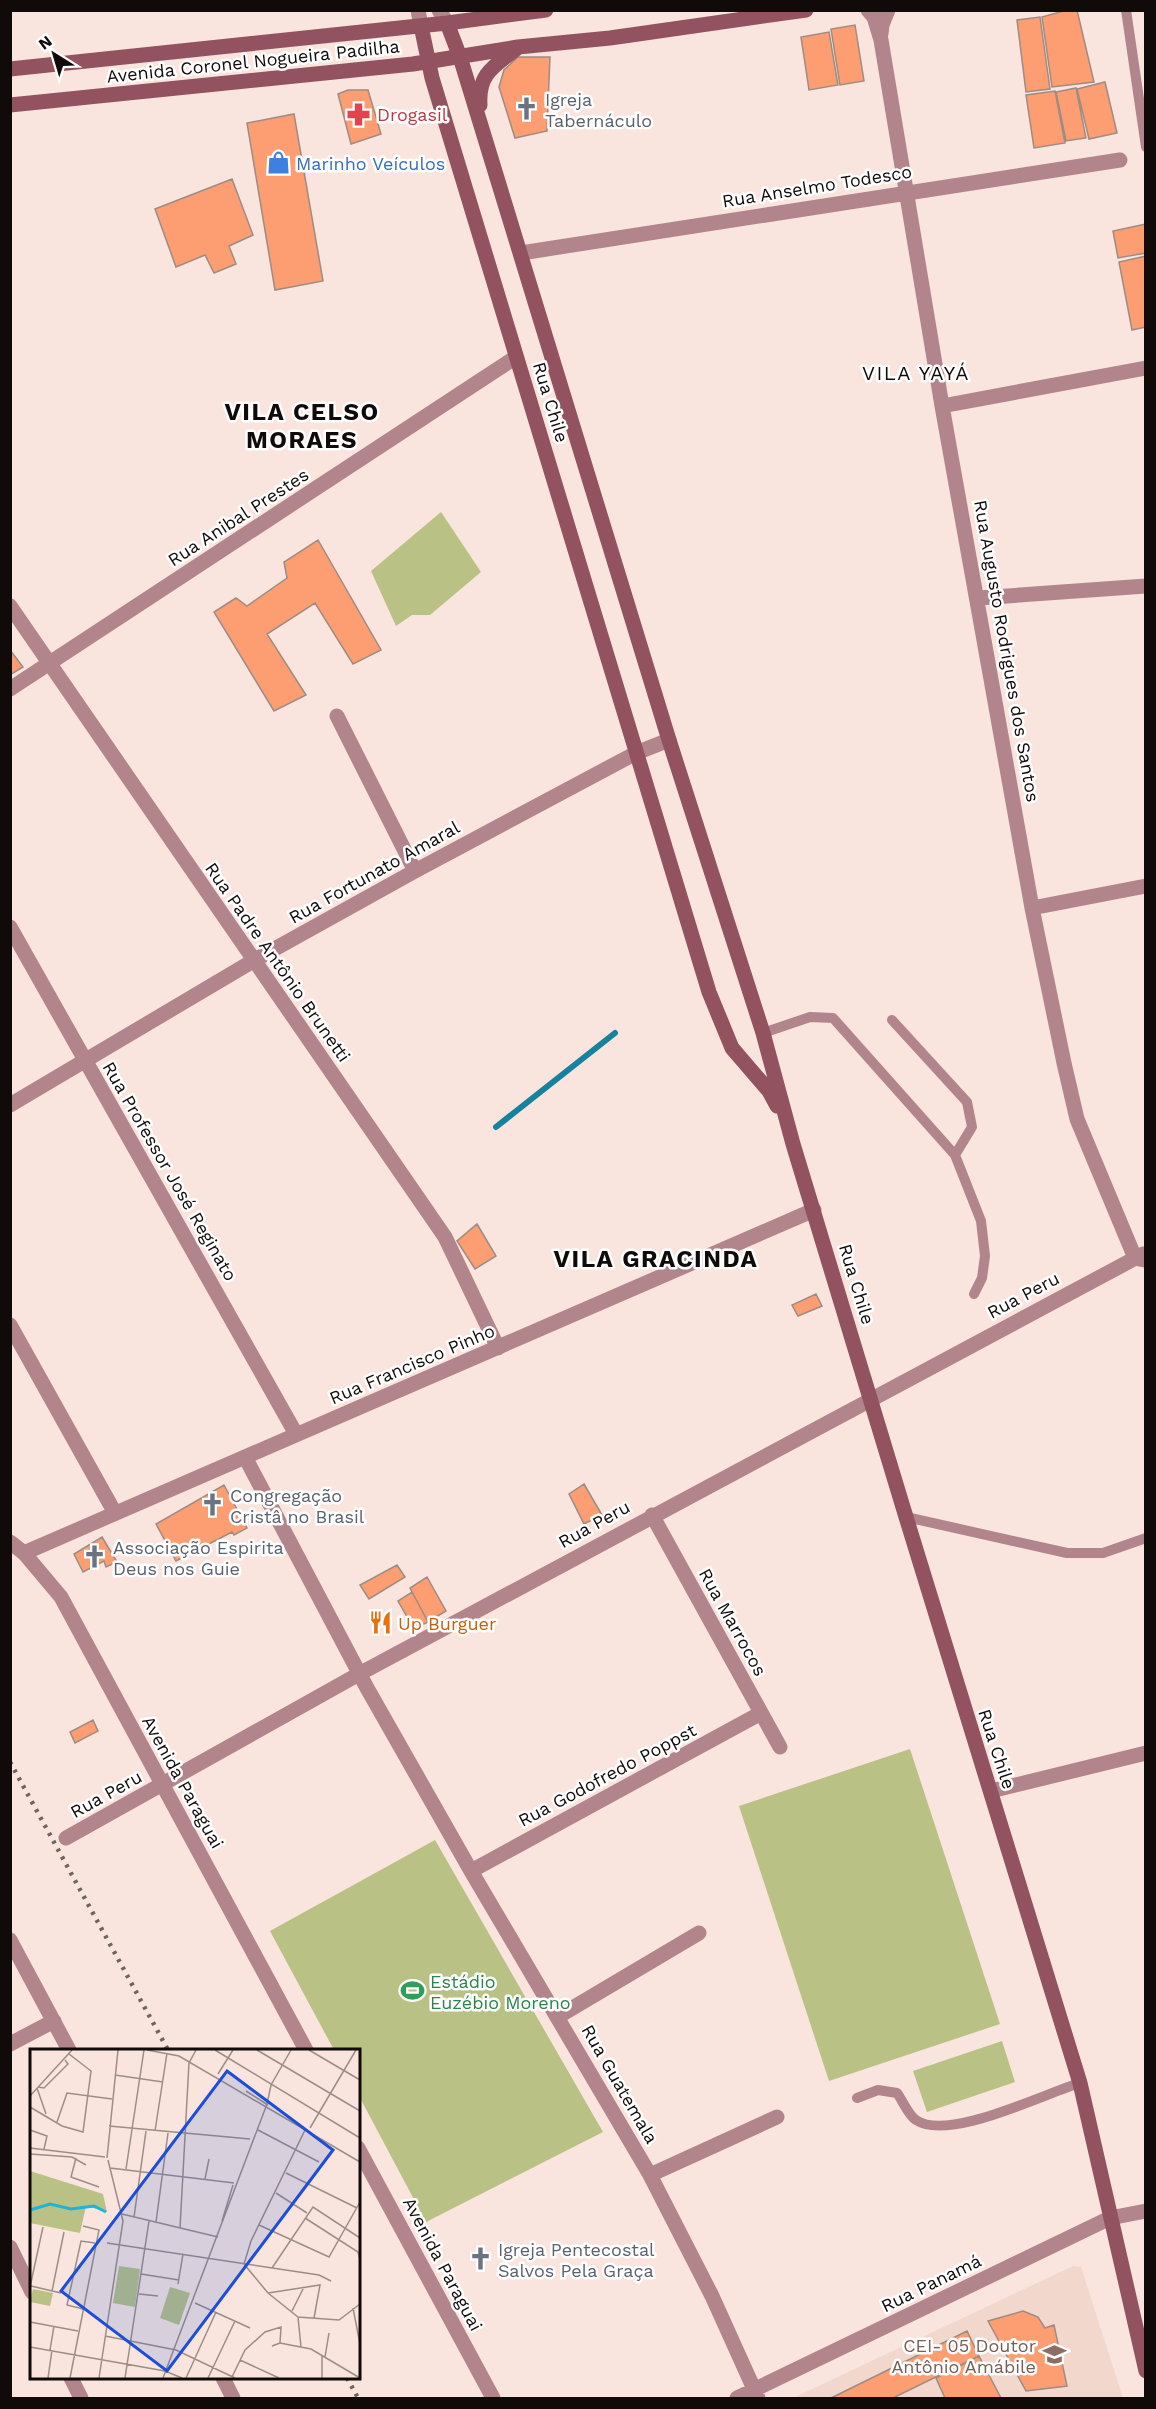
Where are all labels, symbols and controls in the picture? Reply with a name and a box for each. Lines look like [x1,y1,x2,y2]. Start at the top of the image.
north arrow [24,24,84,84]
text: N [35,31,56,54]
street label: Avenida Coronel Nogueira Padilha [105,35,401,87]
place label: Igreja Tabernáculo [545,89,652,131]
church icon: Igreja Tabernáculo [514,96,540,122]
pharmacy icon: Drogasil [346,101,372,127]
place label: Drogasil [377,104,448,125]
shop icon: Marinho Veículos [265,150,291,176]
place label: Marinho Veículos [296,153,445,174]
street label: Rua Anselmo Todesco [721,161,913,211]
street label: Rua Chile [529,359,573,445]
district label: VILA YAYÁ [862,361,970,385]
district label: VILA CELSO MORAES [224,398,380,454]
street label: Rua Anibal Prestes [164,464,312,570]
street label: Rua Augusto Rodrigues dos Santos [970,498,1044,804]
street label: Rua Fortunato Amaral [285,816,463,928]
street label: Rua Padre Antônio Brunetti [201,858,355,1066]
street label: Rua Professor José Reginato [98,1058,242,1284]
street label: Rua Chile [835,1241,879,1327]
district label: VILA GRACINDA [554,1245,758,1273]
street label: Rua Peru [983,1267,1063,1323]
street label: Rua Francisco Pinho [326,1320,498,1408]
place label: Congregação Cristâ no Brasil [230,1485,365,1527]
church icon: Congregação Cristâ no Brasil [199,1492,225,1518]
street label: Rua Peru [555,1496,633,1552]
place label: Associação Espirita Deus nos Guie [113,1537,284,1579]
church icon: Associação Espirita Deus nos Guie [82,1544,108,1570]
street label: Rua Marrocos [695,1565,771,1679]
restaurant icon: Up Burguer [367,1610,393,1636]
place label: Up Burguer [398,1613,496,1634]
street label: Rua Chile [974,1706,1020,1792]
street label: Avenida Paraguai [138,1712,228,1852]
street label: Rua Godofredo Poppst [514,1719,700,1831]
street label: Rua Peru [67,1766,145,1822]
place label: Estádio Euzébio Moreno [430,1971,571,2013]
sports icon: Estádio Euzébio Moreno [399,1978,425,2004]
street label: Rua Guatemala [577,2021,663,2147]
inset map [30,2049,360,2379]
street label: Avenida Paraguai [399,2194,487,2334]
place label: Igreja Pentecostal Salvos Pela Graça [498,2239,655,2281]
church icon: Igreja Pentecostal Salvos Pela Graça [467,2246,493,2272]
street label: Rua Panamá [878,2250,984,2316]
place label: CEI- 05 Doutor Antônio Amábile [891,2335,1036,2377]
school or university icon: CEI- 05 Doutor Antônio Amábile [1041,2342,1067,2368]

